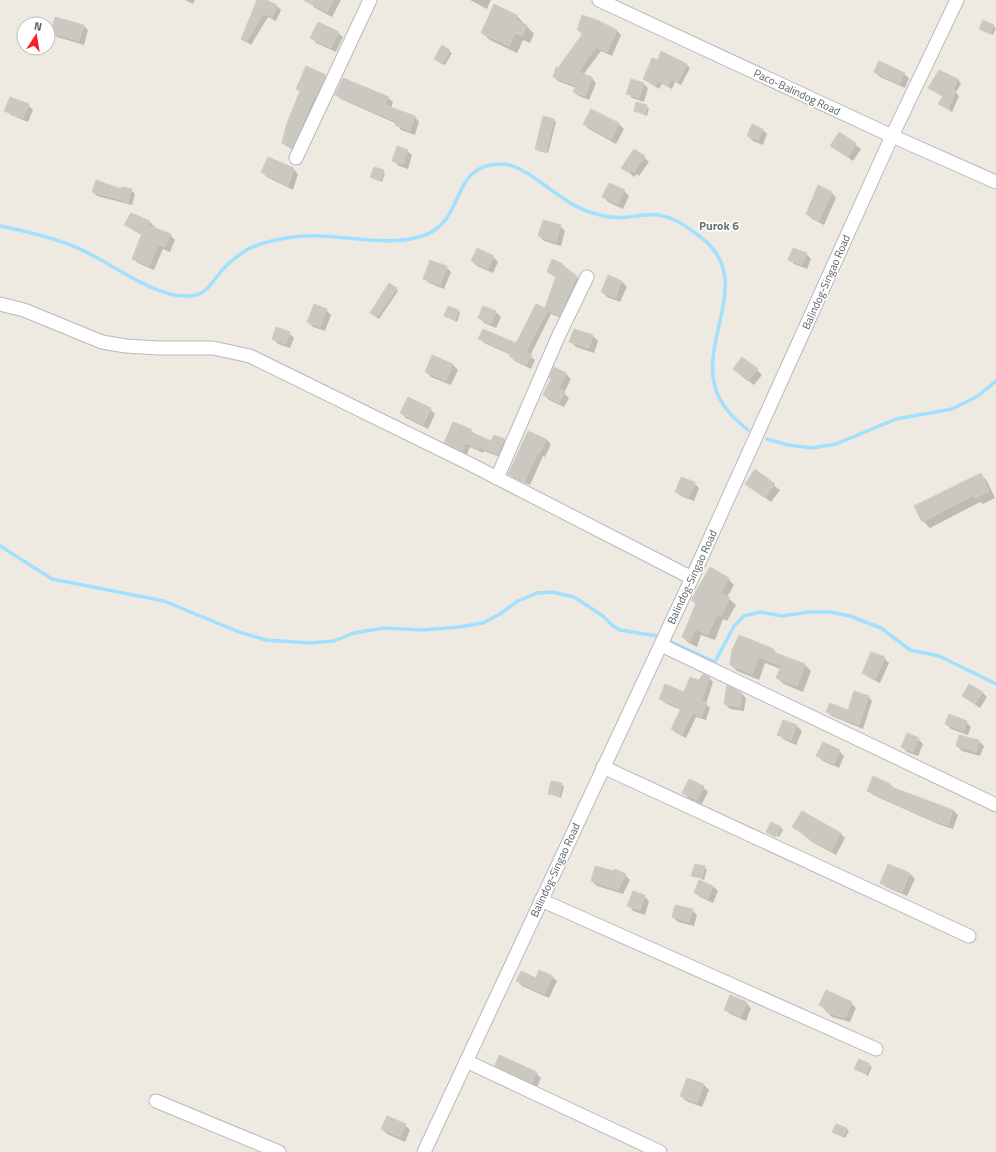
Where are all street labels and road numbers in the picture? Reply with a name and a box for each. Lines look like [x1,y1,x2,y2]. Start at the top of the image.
street label: Paco-Balindog Road [751,65,843,119]
street label: Balindog-Singao Road [798,232,854,332]
street label: Balindog-Singao Road [663,527,721,627]
street label: Balindog-Singao Road [526,820,584,920]

